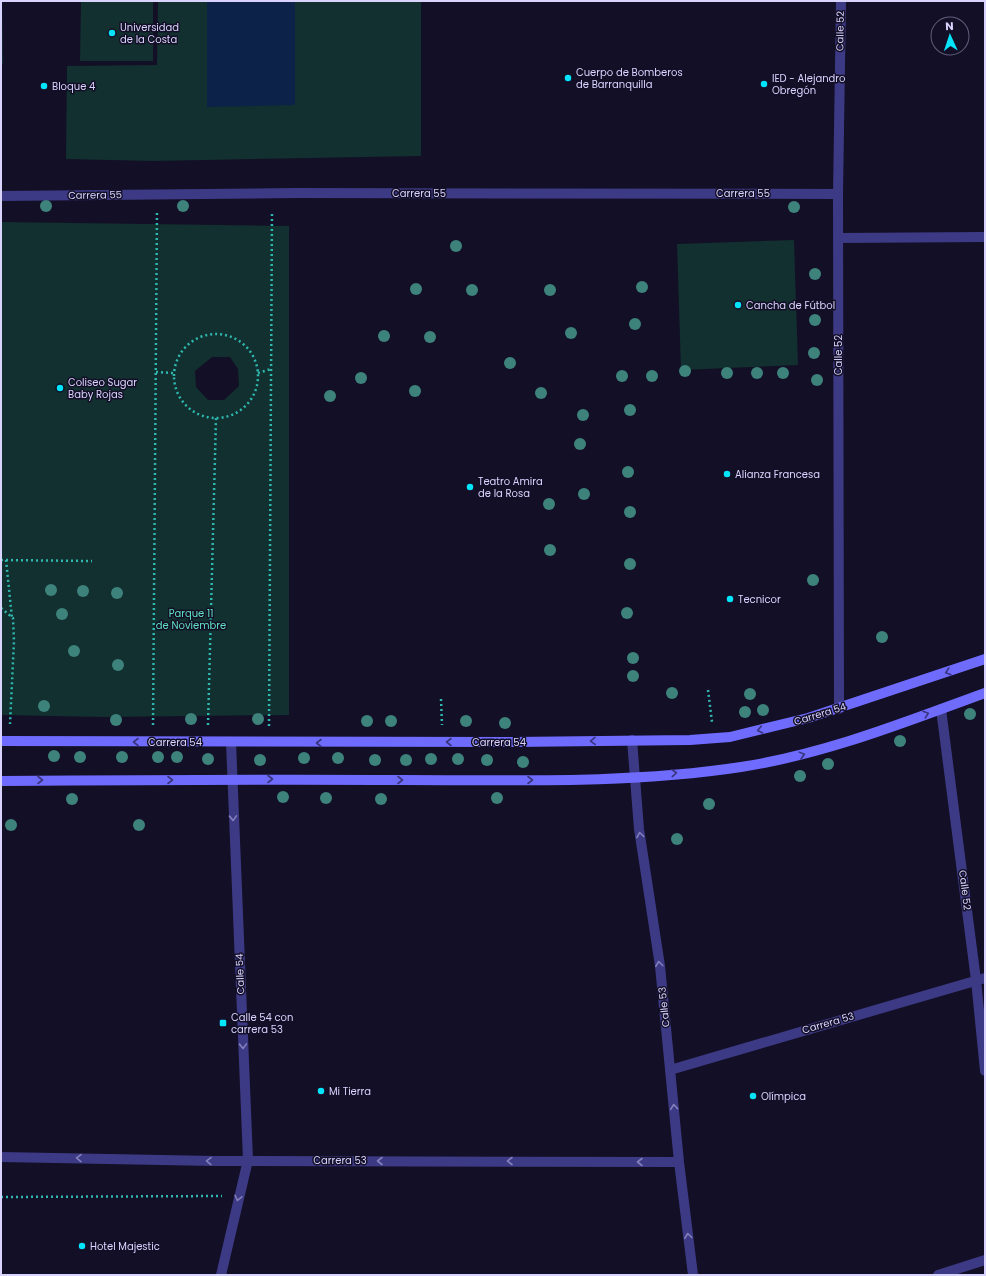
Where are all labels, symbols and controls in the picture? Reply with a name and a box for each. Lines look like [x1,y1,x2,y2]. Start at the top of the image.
street label: Calle 52 [832,10,848,51]
north arrow [930,16,970,56]
text: N [945,18,954,34]
place label: Universidad de la Costa [120,20,179,47]
marker: Universidad de la Costa [107,28,117,38]
place label: Cuerpo de Bomberos de Barranquilla [576,65,683,92]
place label: IED - Alejandro Obregón [772,71,845,98]
marker: Cuerpo de Bomberos de Barranquilla [563,73,573,83]
place label: Bloque 4 [52,79,95,94]
marker: IED - Alejandro Obregón [759,79,769,89]
marker: Bloque 4 [39,81,49,91]
street label: Carrera 55 [392,186,446,201]
street label: Carrera 55 [716,186,770,201]
street label: Carrera 55 [68,187,122,203]
place label: Cancha de Fútbol [746,298,835,313]
marker: Cancha de Fútbol [733,300,743,310]
street label: Calle 52 [831,335,846,375]
place label: Coliseo Sugar Baby Rojas [68,375,137,402]
marker: Coliseo Sugar Baby Rojas [55,383,65,393]
place label: Alianza Francesa [735,467,820,482]
marker: Alianza Francesa [722,469,732,479]
place label: Teatro Amira de la Rosa [478,474,543,501]
marker: Teatro Amira de la Rosa [465,482,475,492]
place label: Tecnicor [738,592,781,607]
marker: Tecnicor [725,594,735,604]
park label: Parque 11 de Noviembre [156,606,226,633]
one-way arrow [945,667,952,675]
street label: Carrera 54 [792,699,848,729]
one-way arrow [922,711,929,719]
one-way arrow [757,726,764,734]
street label: Carrera 54 [148,735,202,750]
street label: Carrera 54 [472,735,526,750]
one-way arrow [590,737,596,745]
one-way arrow [133,738,139,746]
one-way arrow [446,738,452,746]
one-way arrow [316,739,322,747]
one-way arrow [799,751,806,760]
one-way arrow [671,769,677,778]
one-way arrow [167,775,173,784]
one-way arrow [267,775,273,783]
one-way arrow [37,776,43,784]
one-way arrow [397,776,403,784]
one-way arrow [527,776,533,784]
one-way arrow [229,815,238,821]
one-way arrow [636,832,645,838]
street label: Calle 52 [955,869,975,911]
street label: Calle 54 [232,953,248,995]
one-way arrow [655,961,664,967]
street label: Calle 53 [654,986,674,1028]
street label: Carrera 53 [800,1008,856,1038]
place label: Calle 54 con carrera 53 [231,1010,293,1037]
marker: Calle 54 con carrera 53 [218,1018,228,1028]
one-way arrow [239,1043,247,1049]
place label: Mi Tierra [329,1084,371,1099]
marker: Mi Tierra [316,1086,326,1096]
place label: Olímpica [761,1089,806,1104]
marker: Olímpica [748,1091,758,1101]
one-way arrow [669,1104,678,1110]
street label: Carrera 53 [313,1153,367,1168]
one-way arrow [76,1154,82,1162]
one-way arrow [206,1156,212,1165]
one-way arrow [377,1157,383,1165]
one-way arrow [507,1157,513,1165]
one-way arrow [637,1158,643,1166]
one-way arrow [235,1195,243,1201]
one-way arrow [684,1233,693,1239]
place label: Hotel Majestic [90,1239,160,1254]
marker: Hotel Majestic [77,1241,87,1251]

